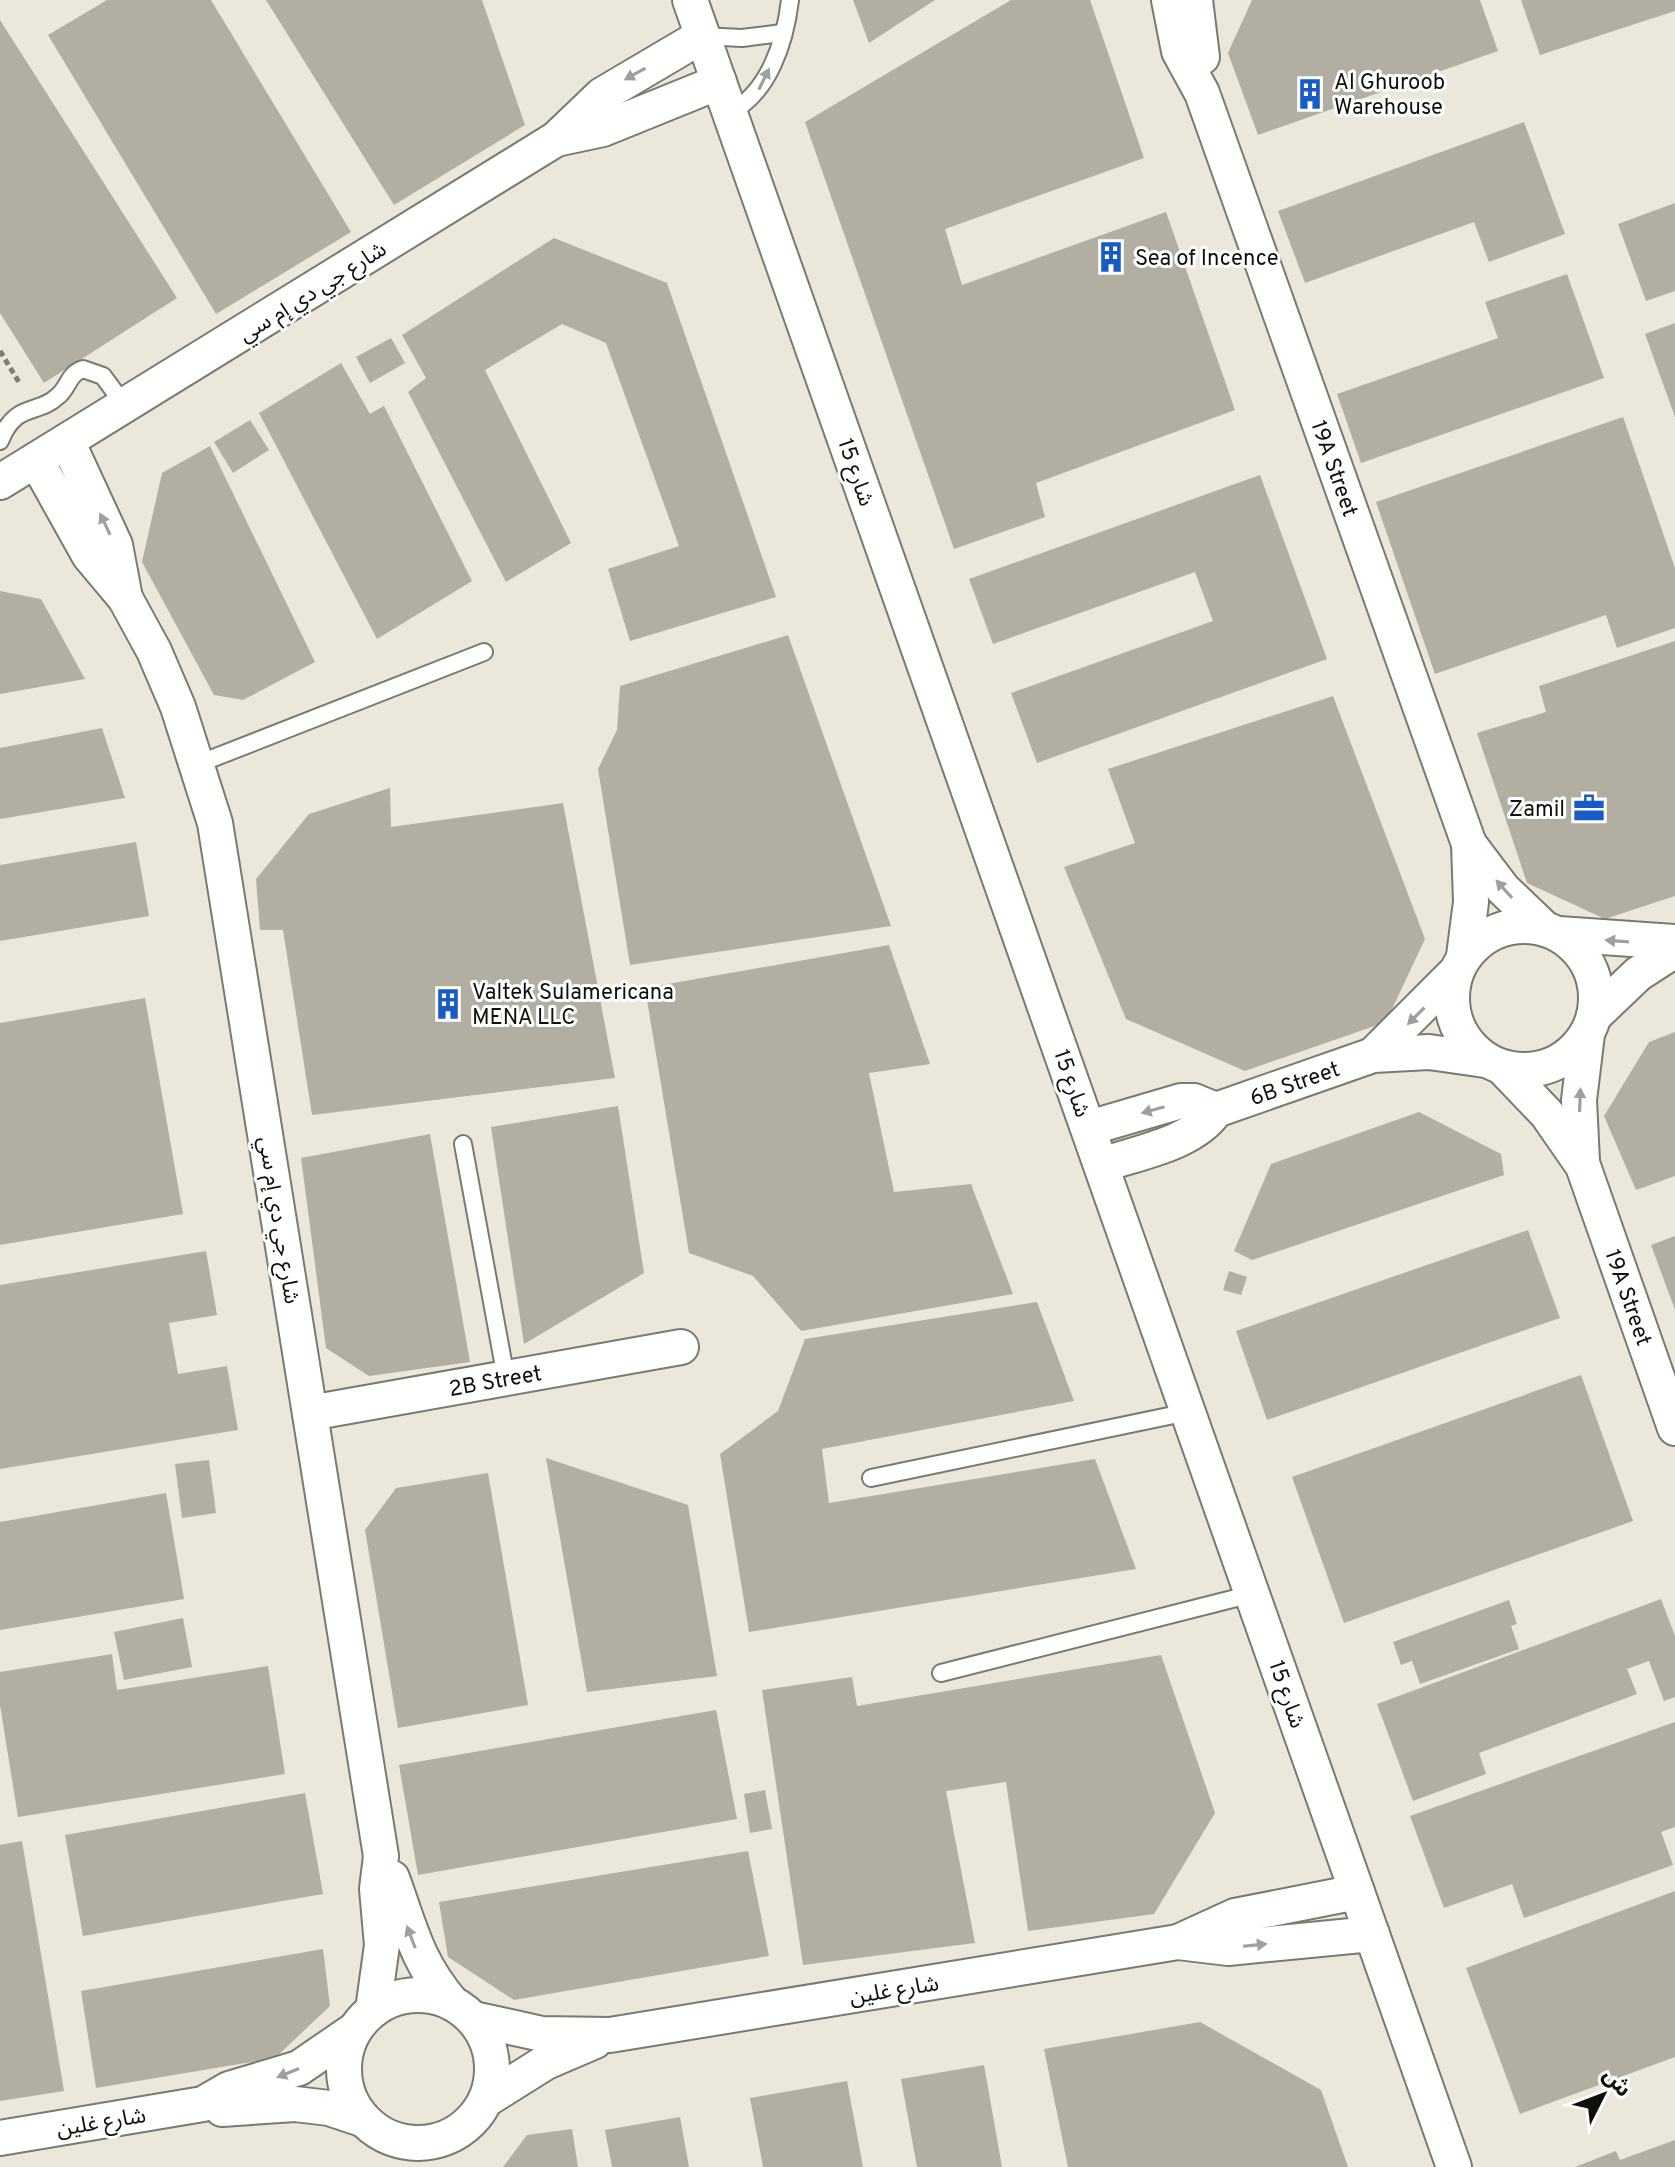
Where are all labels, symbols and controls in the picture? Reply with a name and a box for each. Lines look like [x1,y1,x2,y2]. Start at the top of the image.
one-way arrow [623,68,646,81]
one-way arrow [757,68,771,91]
place label: Al Ghuroob Warehouse [1334,70,1445,122]
building icon: Al Ghuroob Warehouse [1293,77,1327,111]
street label: شارع جي دي إم سي [234,237,393,350]
building icon: Sea of Incence [1094,240,1128,274]
place label: Sea of Incence [1135,246,1279,273]
street label: 19A Street [1303,417,1363,521]
street label: شارع 15 [830,435,879,511]
one-way arrow [99,512,112,535]
office icon: Zamil [1572,791,1606,825]
place label: Zamil [1509,797,1565,824]
one-way arrow [1496,879,1513,899]
one-way arrow [1604,934,1629,947]
place label: Valtek Sulamericana MENA LLC [472,980,674,1032]
building icon: Valtek Sulamericana MENA LLC [431,987,465,1021]
one-way arrow [1407,1006,1425,1025]
street label: شارع 15 [1046,1046,1095,1122]
street label: 6B Street [1247,1057,1344,1113]
one-way arrow [1573,1087,1586,1112]
one-way arrow [1140,1104,1164,1117]
street label: شارع جي دي إم سي [250,1135,304,1306]
street label: 19A Street [1597,1246,1656,1350]
street label: 2B Street [447,1361,544,1404]
street label: شارع 15 [1261,1657,1310,1733]
one-way arrow [404,1925,417,1949]
one-way arrow [1243,1938,1268,1951]
street label: شارع غلين [848,1971,941,2013]
north arrow [1563,2055,1643,2135]
text: ش [1596,2063,1636,2104]
one-way arrow [276,2066,300,2079]
street label: شارع غلين [55,2103,148,2145]

